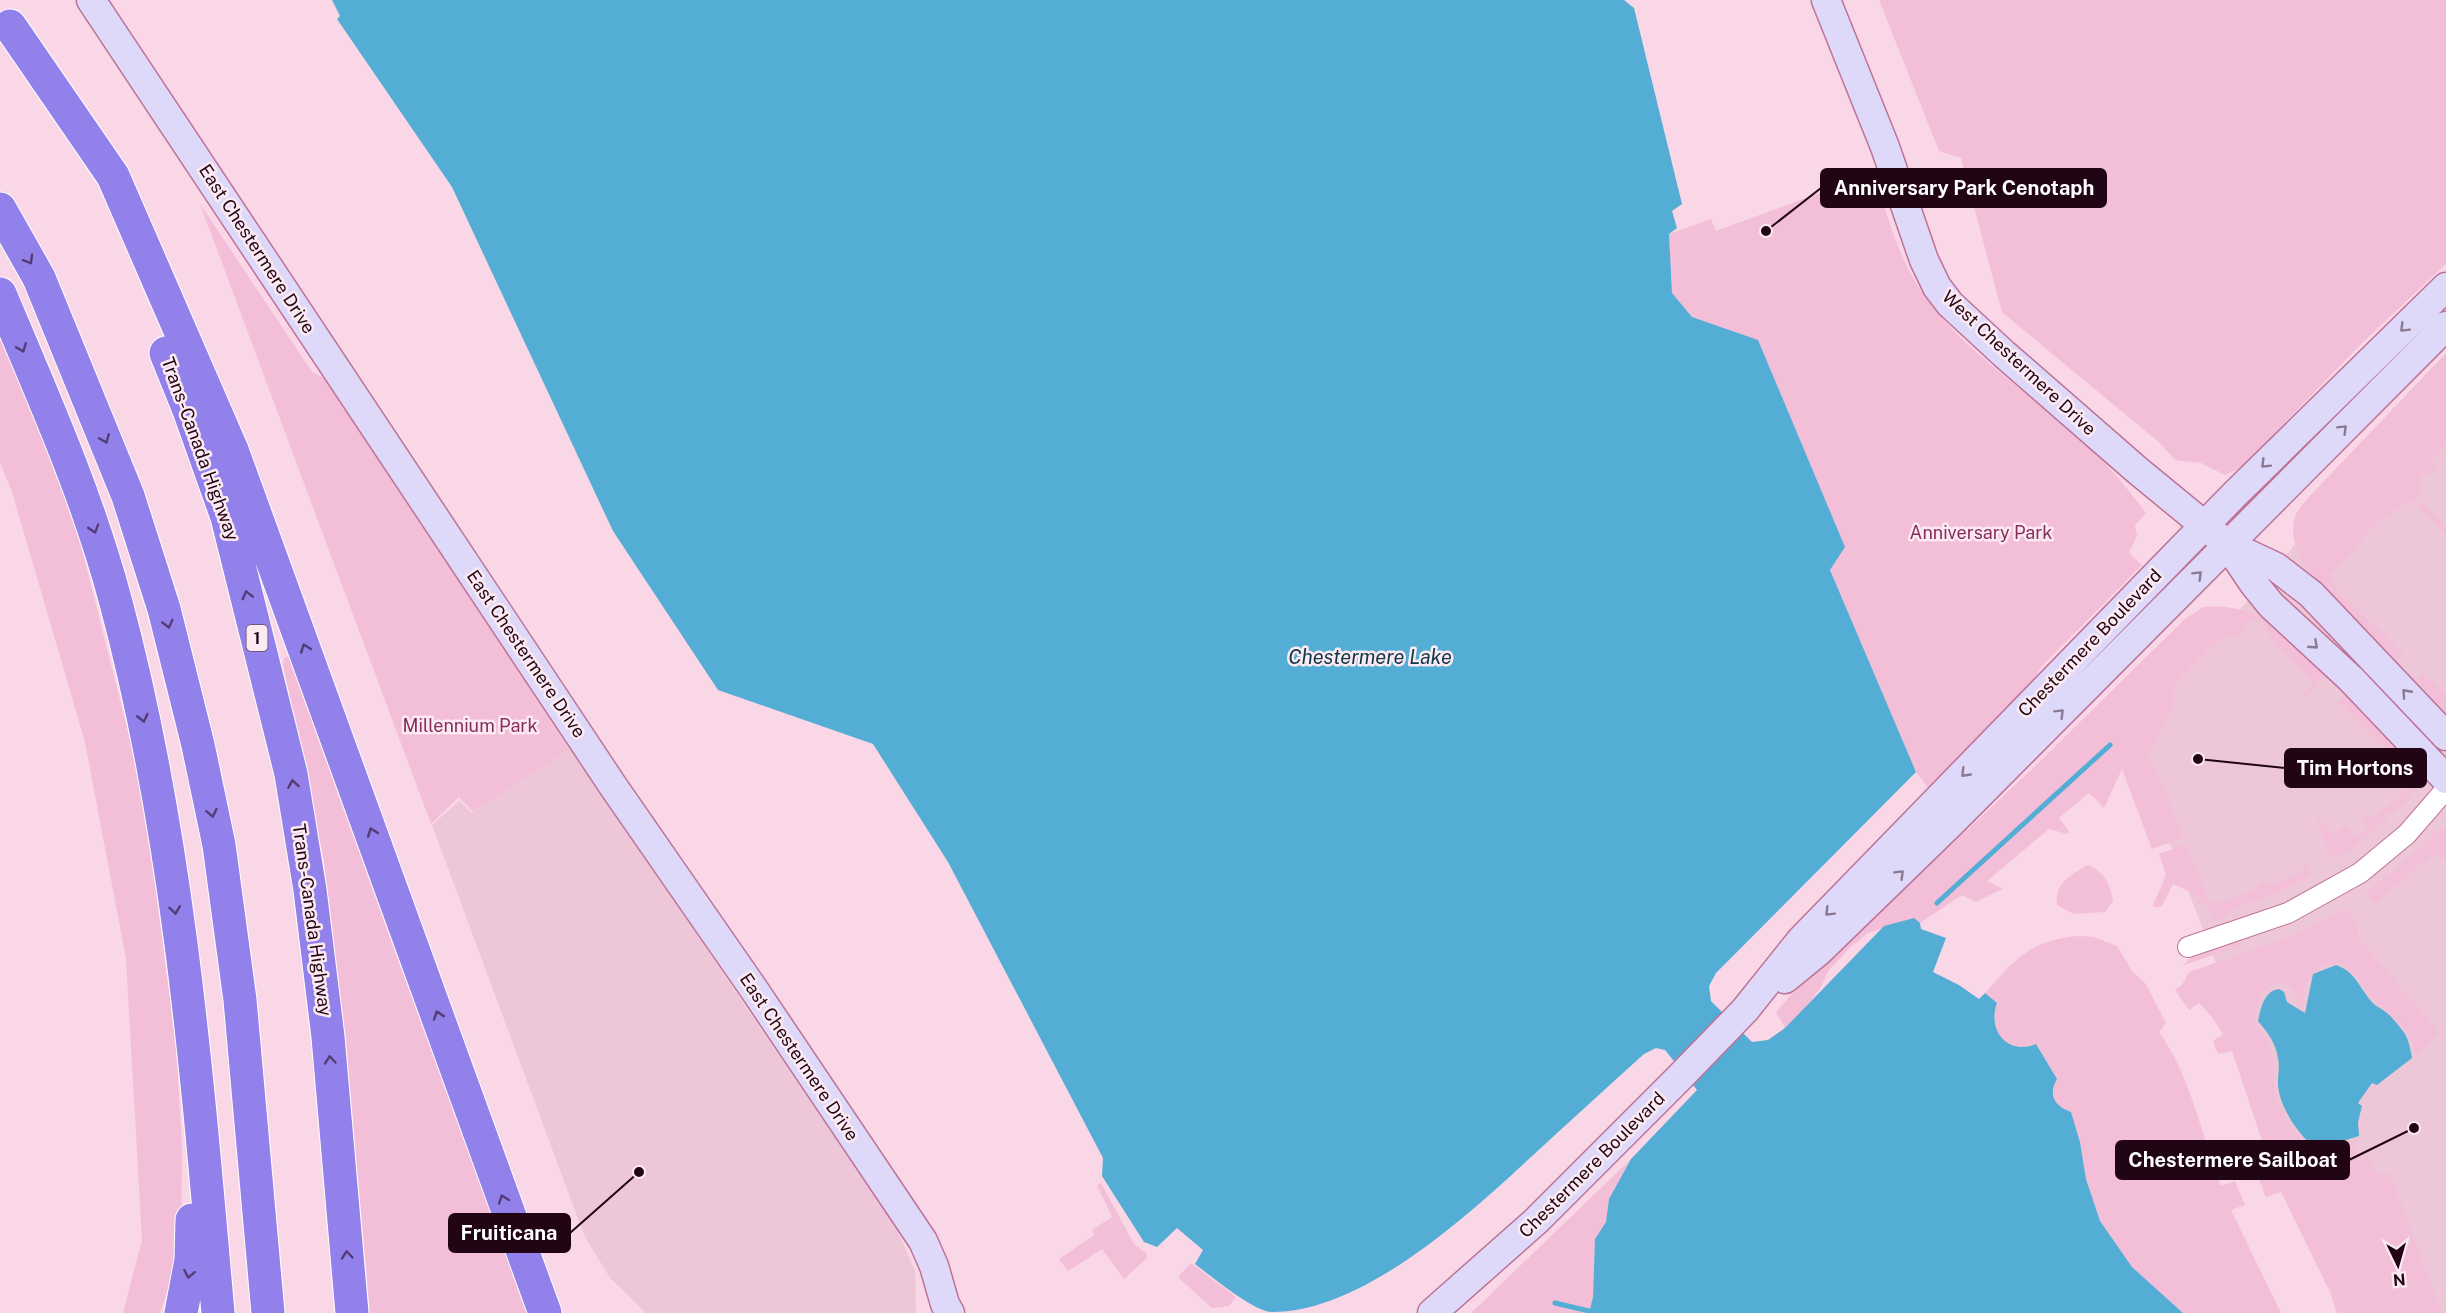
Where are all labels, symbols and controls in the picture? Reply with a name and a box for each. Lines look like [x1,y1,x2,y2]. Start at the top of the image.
street label: East Chestermere Drive [195,160,320,337]
callout: Anniversary Park Cenotaph [1821,169,2106,207]
text: Anniversary Park Cenotaph [1834,176,2094,200]
one-way arrow [22,254,33,264]
street label: West Chestermere Drive [1938,286,2101,439]
one-way arrow [2401,320,2412,331]
one-way arrow [15,341,27,352]
street label: Trans-Canada Highway [157,354,244,544]
one-way arrow [2335,425,2346,436]
one-way arrow [98,433,110,444]
one-way arrow [2262,457,2273,468]
park label: Anniversary Park [1910,522,2052,543]
one-way arrow [86,523,99,534]
street label: Chestermere Boulevard [2014,564,2166,721]
street label: East Chestermere Drive [463,566,590,741]
one-way arrow [2190,571,2201,582]
one-way arrow [241,590,254,600]
one-way arrow [160,618,173,628]
road number: 1 [246,625,268,651]
one-way arrow [2307,638,2318,649]
one-way arrow [299,643,312,654]
water label: Chestermere Lake [1288,645,1452,669]
one-way arrow [2402,689,2413,700]
one-way arrow [2053,709,2064,720]
one-way arrow [136,712,149,722]
park label: Millennium Park [402,715,538,736]
callout: Tim Hortons [2285,749,2426,787]
text: Tim Hortons [2297,756,2413,780]
one-way arrow [1962,765,1973,776]
one-way arrow [287,779,300,789]
one-way arrow [205,808,218,818]
street label: Trans-Canada Highway [289,822,336,1018]
one-way arrow [366,827,379,837]
one-way arrow [1892,871,1903,882]
one-way arrow [169,905,181,914]
one-way arrow [1825,905,1835,916]
street label: East Chestermere Drive [736,969,863,1144]
one-way arrow [433,1010,446,1021]
one-way arrow [324,1056,337,1065]
street label: Chestermere Boulevard [1514,1087,1669,1242]
callout: Chestermere Sailboat [2116,1141,2349,1179]
text: Chestermere Sailboat [2128,1148,2338,1172]
one-way arrow [498,1194,511,1204]
callout: Fruiticana [449,1214,570,1252]
text: Fruiticana [461,1221,557,1245]
north arrow [2368,1235,2428,1295]
one-way arrow [341,1250,354,1259]
one-way arrow [183,1269,196,1279]
text: N [2392,1269,2406,1289]

